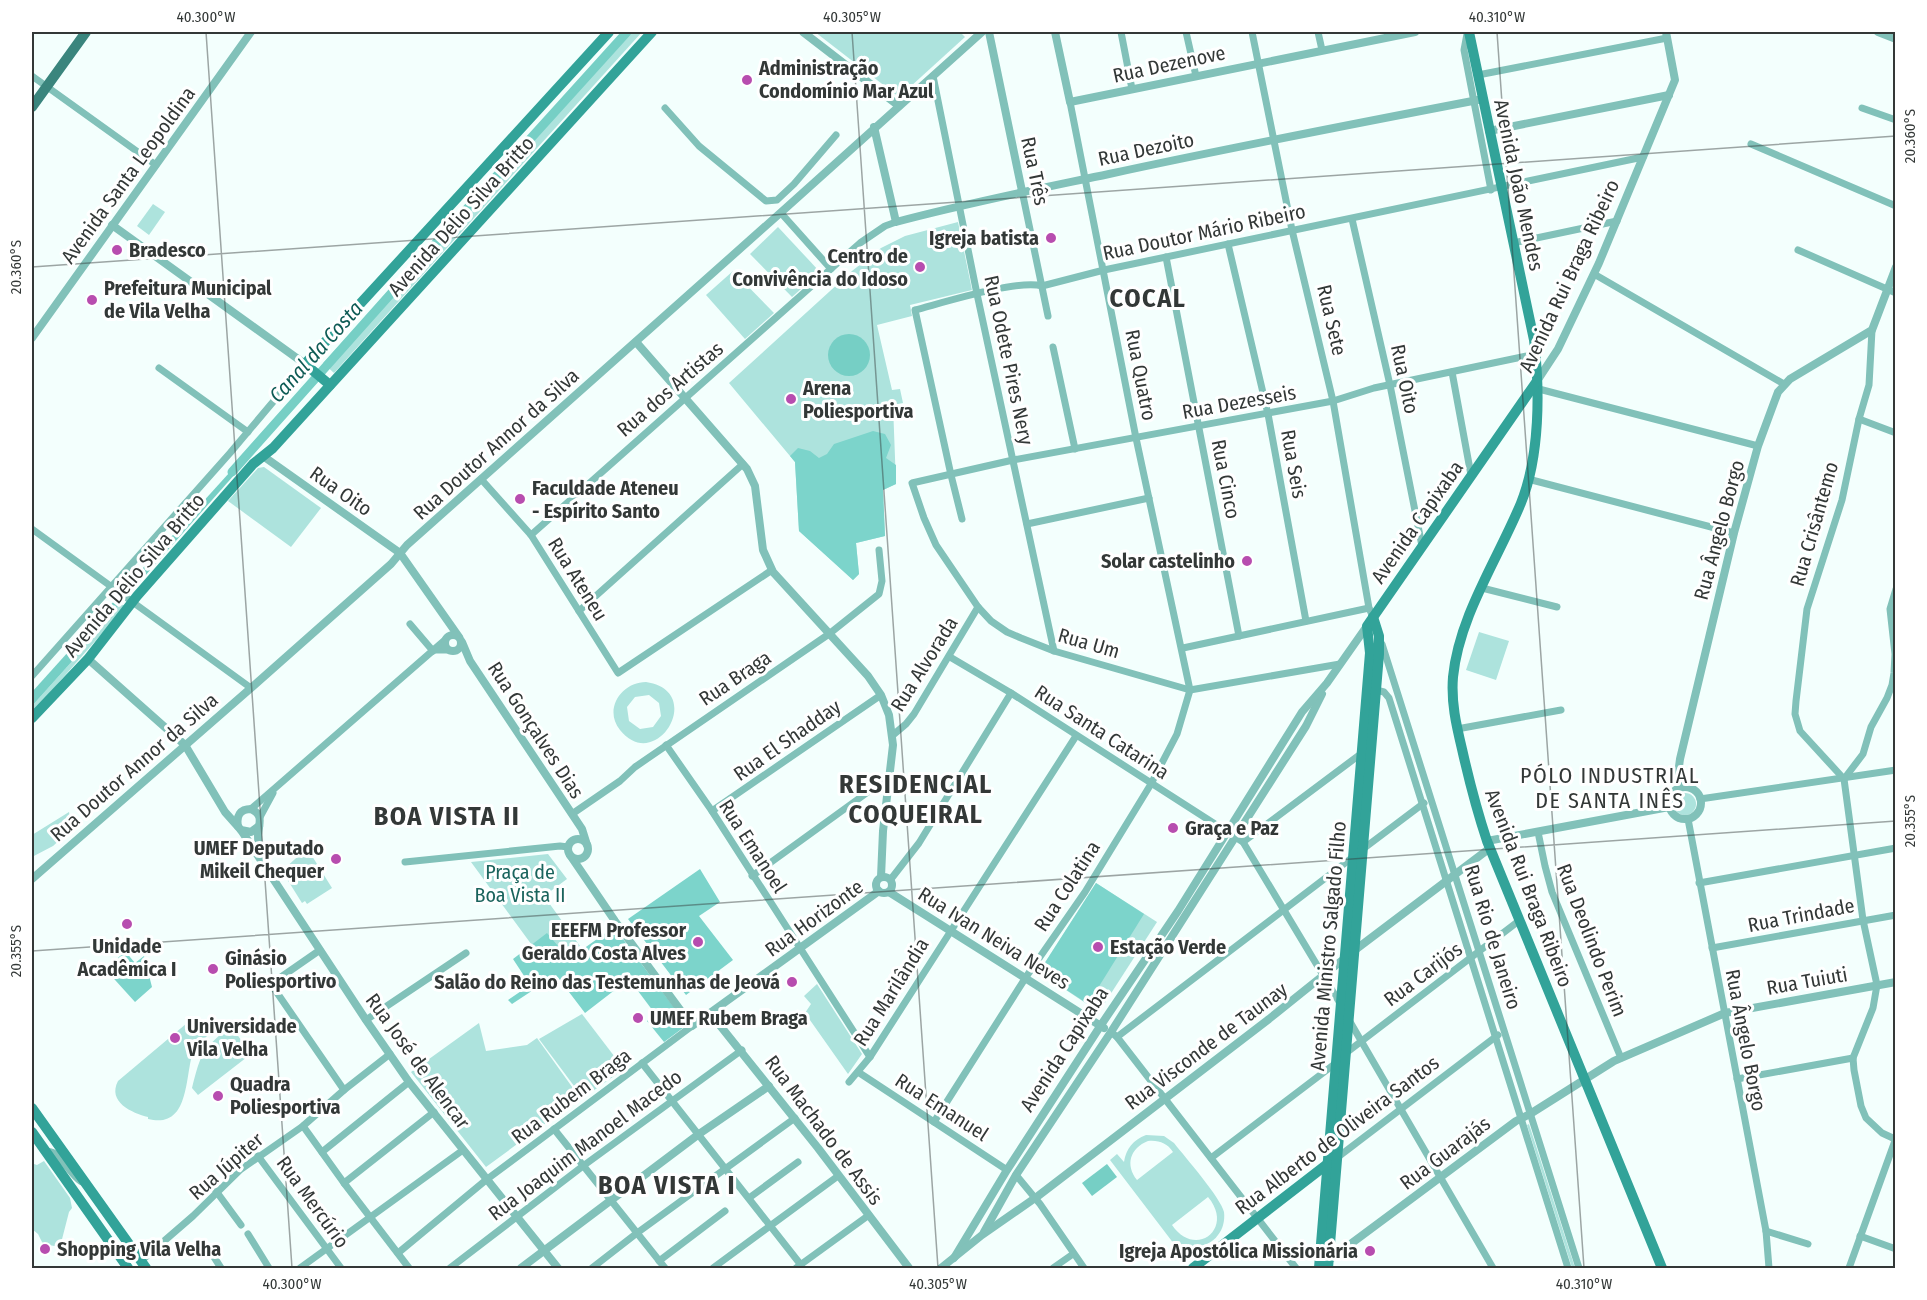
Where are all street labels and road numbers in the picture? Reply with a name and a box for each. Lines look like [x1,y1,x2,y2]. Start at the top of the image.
street label: Rua Dezenove [1110,40,1228,88]
street label: Avenida Santa Leopoldina [56,82,200,268]
street label: Avenida João Mendes [1489,97,1549,273]
street label: Rua Dezoito [1096,127,1196,171]
street label: Avenida Délio Silva Britto [383,131,539,301]
street label: Rua Três [1016,135,1054,207]
street label: Avenida Rui Braga Ribeiro [1514,176,1624,376]
street label: Rua Doutor Mário Ribeiro [1100,199,1308,265]
street label: Rua Odete Pires Nery [979,273,1039,447]
street label: Rua Sete [1312,282,1352,358]
street label: Rua Quatro [1120,327,1162,423]
street label: Rua dos Artistas [612,336,728,442]
street label: Rua Oito [1386,342,1424,416]
street label: Rua Doutor Annor da Silva [408,363,584,525]
street label: Rua Dezesseis [1180,380,1298,424]
street label: Rua Seis [1276,428,1312,500]
street label: Rua Cinco [1207,437,1245,521]
street label: Avenida Capixaba [1366,456,1468,588]
street label: Rua Ângelo Borgo [1689,457,1749,603]
street label: Rua Crisântemo [1785,459,1843,589]
street label: Rua Oito [305,461,377,521]
street label: Avenida Délio Silva Britto [58,488,210,662]
street label: Rua Ateneu [543,533,613,625]
street label: Rua Alvorada [885,612,963,716]
street label: Rua Um [1055,623,1123,663]
street label: Rua Braga [694,645,776,711]
street label: Rua Gonçalves Dias [483,657,589,803]
street label: Rua Santa Catarina [1030,680,1174,784]
street label: Rua Doutor Annor da Silva [45,688,223,846]
street label: Rua El Shadday [729,694,845,786]
street label: Avenida Rui Braga Ribeiro [1480,786,1578,990]
street label: Rua Emanoel [714,795,792,897]
street label: Avenida Ministro Salgado Filho [1305,820,1351,1072]
street label: Rua Colatina [1029,836,1105,936]
street label: Rua Deolindo Perim [1552,860,1632,1020]
street label: Rua Rio de Janeiro [1460,862,1526,1012]
street label: Rua Horizonte [760,874,868,962]
street label: Rua Ivan Neiva Neves [914,882,1074,994]
street label: Rua Trindade [1746,893,1856,937]
street label: Rua Marilândia [848,933,934,1051]
street label: Rua Carijós [1379,937,1467,1011]
street label: Rua Tuiuti [1765,962,1849,1000]
street label: Rua Ângelo Borgo [1720,967,1772,1113]
street label: Rua Visconde de Taunay [1120,977,1292,1115]
street label: Avenida Capixaba [1015,982,1113,1116]
street label: Rua José de Alencar [361,989,475,1133]
street label: Rua Rubem Braga [506,1043,636,1149]
street label: Rua Alberto de Oliveira Santos [1230,1050,1444,1220]
street label: Rua Machado de Assis [760,1051,888,1209]
street label: Rua Joaquim Manoel Macedo [484,1064,686,1226]
street label: Rua Emanuel [891,1068,993,1146]
street label: Rua Guarajás [1395,1111,1495,1195]
street label: Rua Júpiter [184,1127,268,1205]
street label: Rua Mercúrio [272,1151,354,1253]

